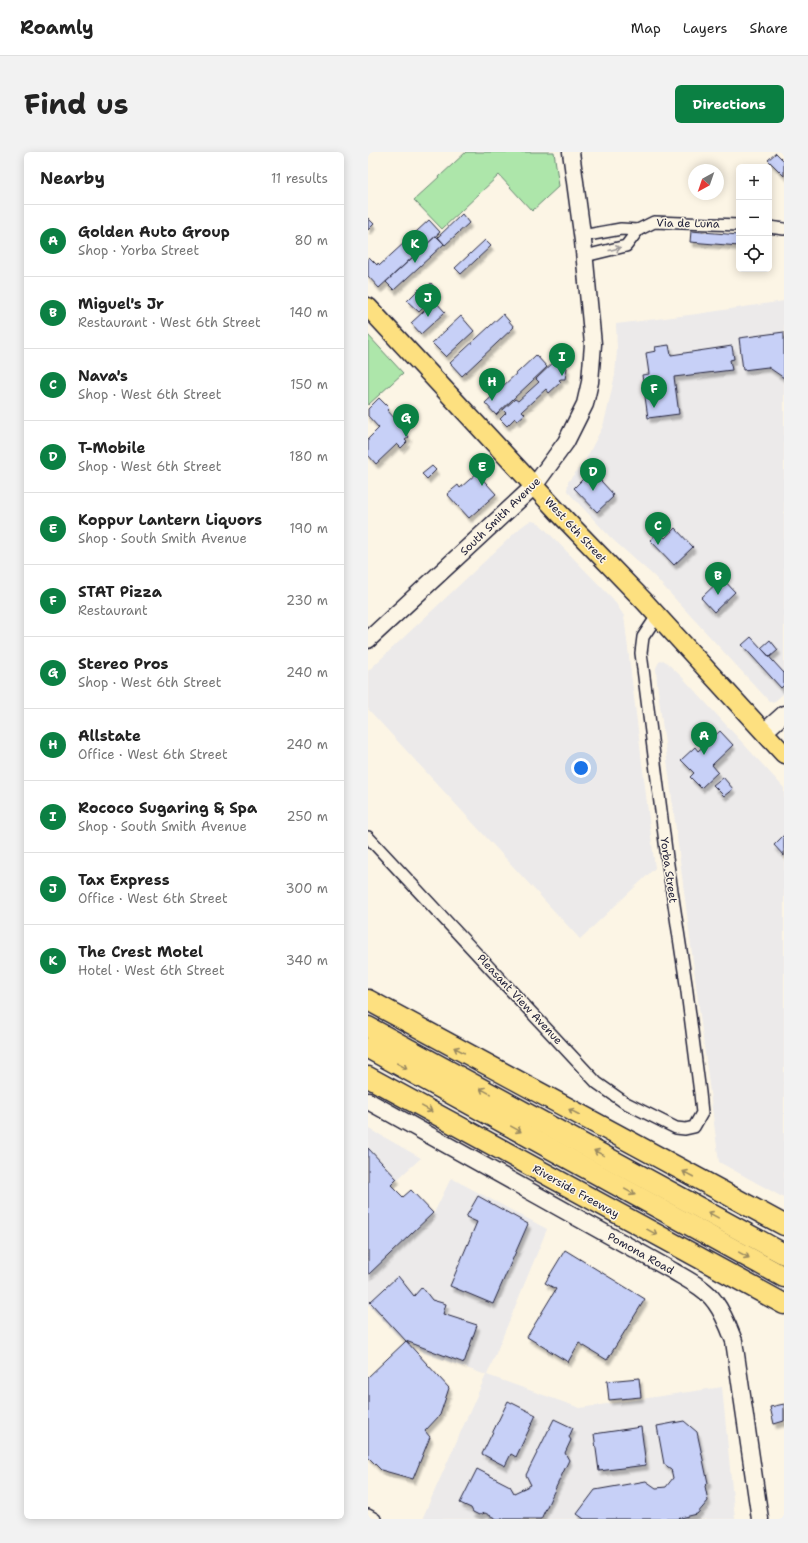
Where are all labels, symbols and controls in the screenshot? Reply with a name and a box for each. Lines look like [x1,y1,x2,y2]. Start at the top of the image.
text: Roamly [20,15,94,40]
text: Map [631,19,661,37]
text: Layers [683,19,727,37]
text: Share [749,19,788,37]
text: Find us [24,85,129,123]
button: Directions [675,85,784,123]
north arrow [688,164,724,200]
map controls [736,164,772,272]
button: + [736,164,772,200]
text: Nearby [40,167,105,189]
text: 11 results [271,170,328,187]
button: − [736,200,772,236]
street label: Via de Luna [656,215,720,232]
text: Golden Auto Group [78,222,230,242]
pin: K [402,230,428,263]
text: A [48,232,58,249]
text: 80 m [294,232,328,249]
button: locate [736,236,772,272]
text: Shop · Yorba Street [78,242,199,259]
one-way arrow [608,244,621,252]
pin: J [415,284,441,317]
text: Miguel's Jr [78,294,164,314]
text: B [49,304,57,321]
text: 140 m [289,304,328,321]
text: Restaurant · West 6th Street [78,314,261,331]
pin: I [549,343,575,376]
text: Nava's [78,366,128,386]
pin: H [479,368,505,401]
pin: F [641,375,667,408]
text: C [49,376,57,393]
text: 150 m [290,376,328,393]
text: Shop · West 6th Street [78,386,221,403]
pin: G [393,404,419,437]
text: T-Mobile [78,438,146,458]
text: D [48,448,58,465]
text: 180 m [289,448,328,465]
pin: E [469,453,495,486]
text: Shop · West 6th Street [78,458,221,475]
pin: D [580,458,606,491]
street label: South Smith Avenue [457,474,544,559]
street label: West 6th Street [541,494,610,567]
text: Koppur Lantern Liquors [78,510,262,530]
pin: C [645,512,671,545]
text: E [49,520,57,537]
text: 190 m [289,520,328,537]
text: Shop · South Smith Avenue [78,530,247,547]
pin: B [705,562,731,595]
text: STAT Pizza [78,582,162,602]
text: F [49,592,57,609]
text: 230 m [286,592,328,609]
text: Restaurant [78,602,148,619]
text: Stereo Pros [78,654,168,674]
text: G [48,664,58,681]
text: 240 m [286,664,328,681]
text: Shop · West 6th Street [78,674,221,691]
pin: A [691,722,717,755]
text: Allstate [78,726,141,746]
text: H [48,736,58,753]
text: 240 m [286,736,328,753]
text: Office · West 6th Street [78,746,228,763]
your location [571,758,591,778]
text: Rococo Sugaring & Spa [78,798,257,818]
text: I [49,808,57,825]
text: 250 m [287,808,328,825]
text: Shop · South Smith Avenue [78,818,247,835]
street label: Yorba Street [656,836,681,904]
text: Tax Express [78,870,170,890]
text: J [49,880,57,897]
text: 300 m [285,880,328,897]
text: Office · West 6th Street [78,890,228,907]
text: The Crest Motel [78,942,203,962]
street label: Pleasant View Avenue [474,951,566,1048]
text: K [49,952,57,969]
text: 340 m [286,952,328,969]
text: Hotel · West 6th Street [78,962,225,979]
one-way arrow [453,1046,465,1053]
one-way arrow [396,1063,408,1071]
one-way arrow [479,1086,491,1094]
one-way arrow [421,1106,433,1114]
one-way arrow [568,1107,580,1115]
one-way arrow [510,1126,522,1134]
one-way arrow [593,1149,605,1156]
street label: Riverside Freeway [530,1161,622,1221]
one-way arrow [682,1169,694,1177]
one-way arrow [624,1189,636,1196]
one-way arrow [707,1210,719,1218]
one-way arrow [646,1228,658,1236]
street label: Pomona Road [605,1229,677,1278]
one-way arrow [738,1251,750,1259]

